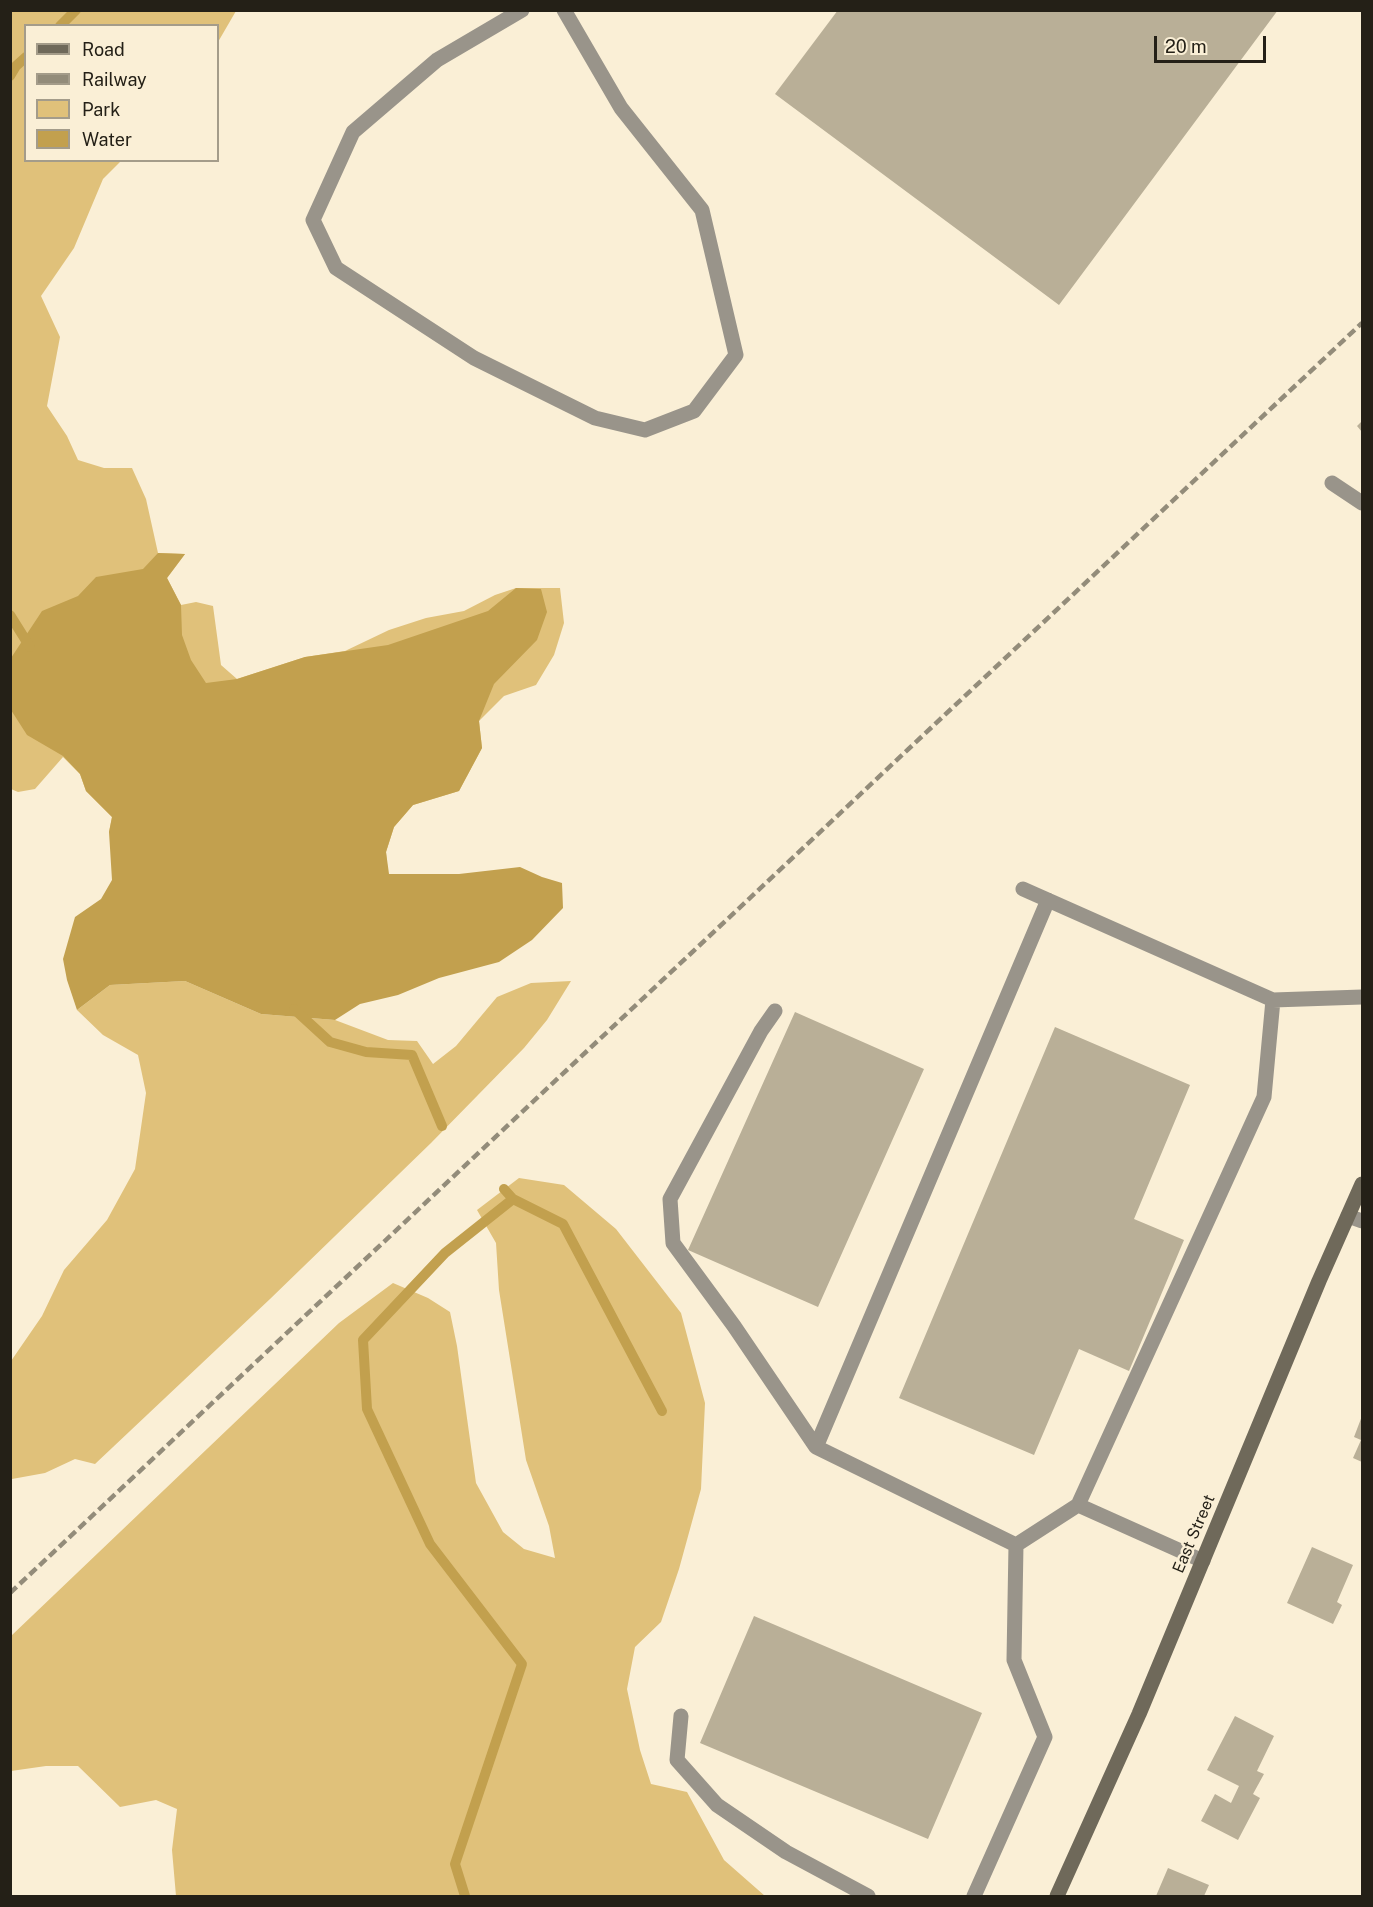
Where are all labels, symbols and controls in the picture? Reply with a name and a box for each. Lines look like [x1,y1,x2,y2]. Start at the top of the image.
legend [24,24,219,162]
scale bar [1157,24,1270,62]
text: 20 m [1165,36,1207,57]
text: Road [82,39,125,60]
text: Railway [82,69,147,90]
text: Park [82,99,120,120]
text: Water [82,129,132,150]
street label: East Street [1169,1492,1219,1576]

